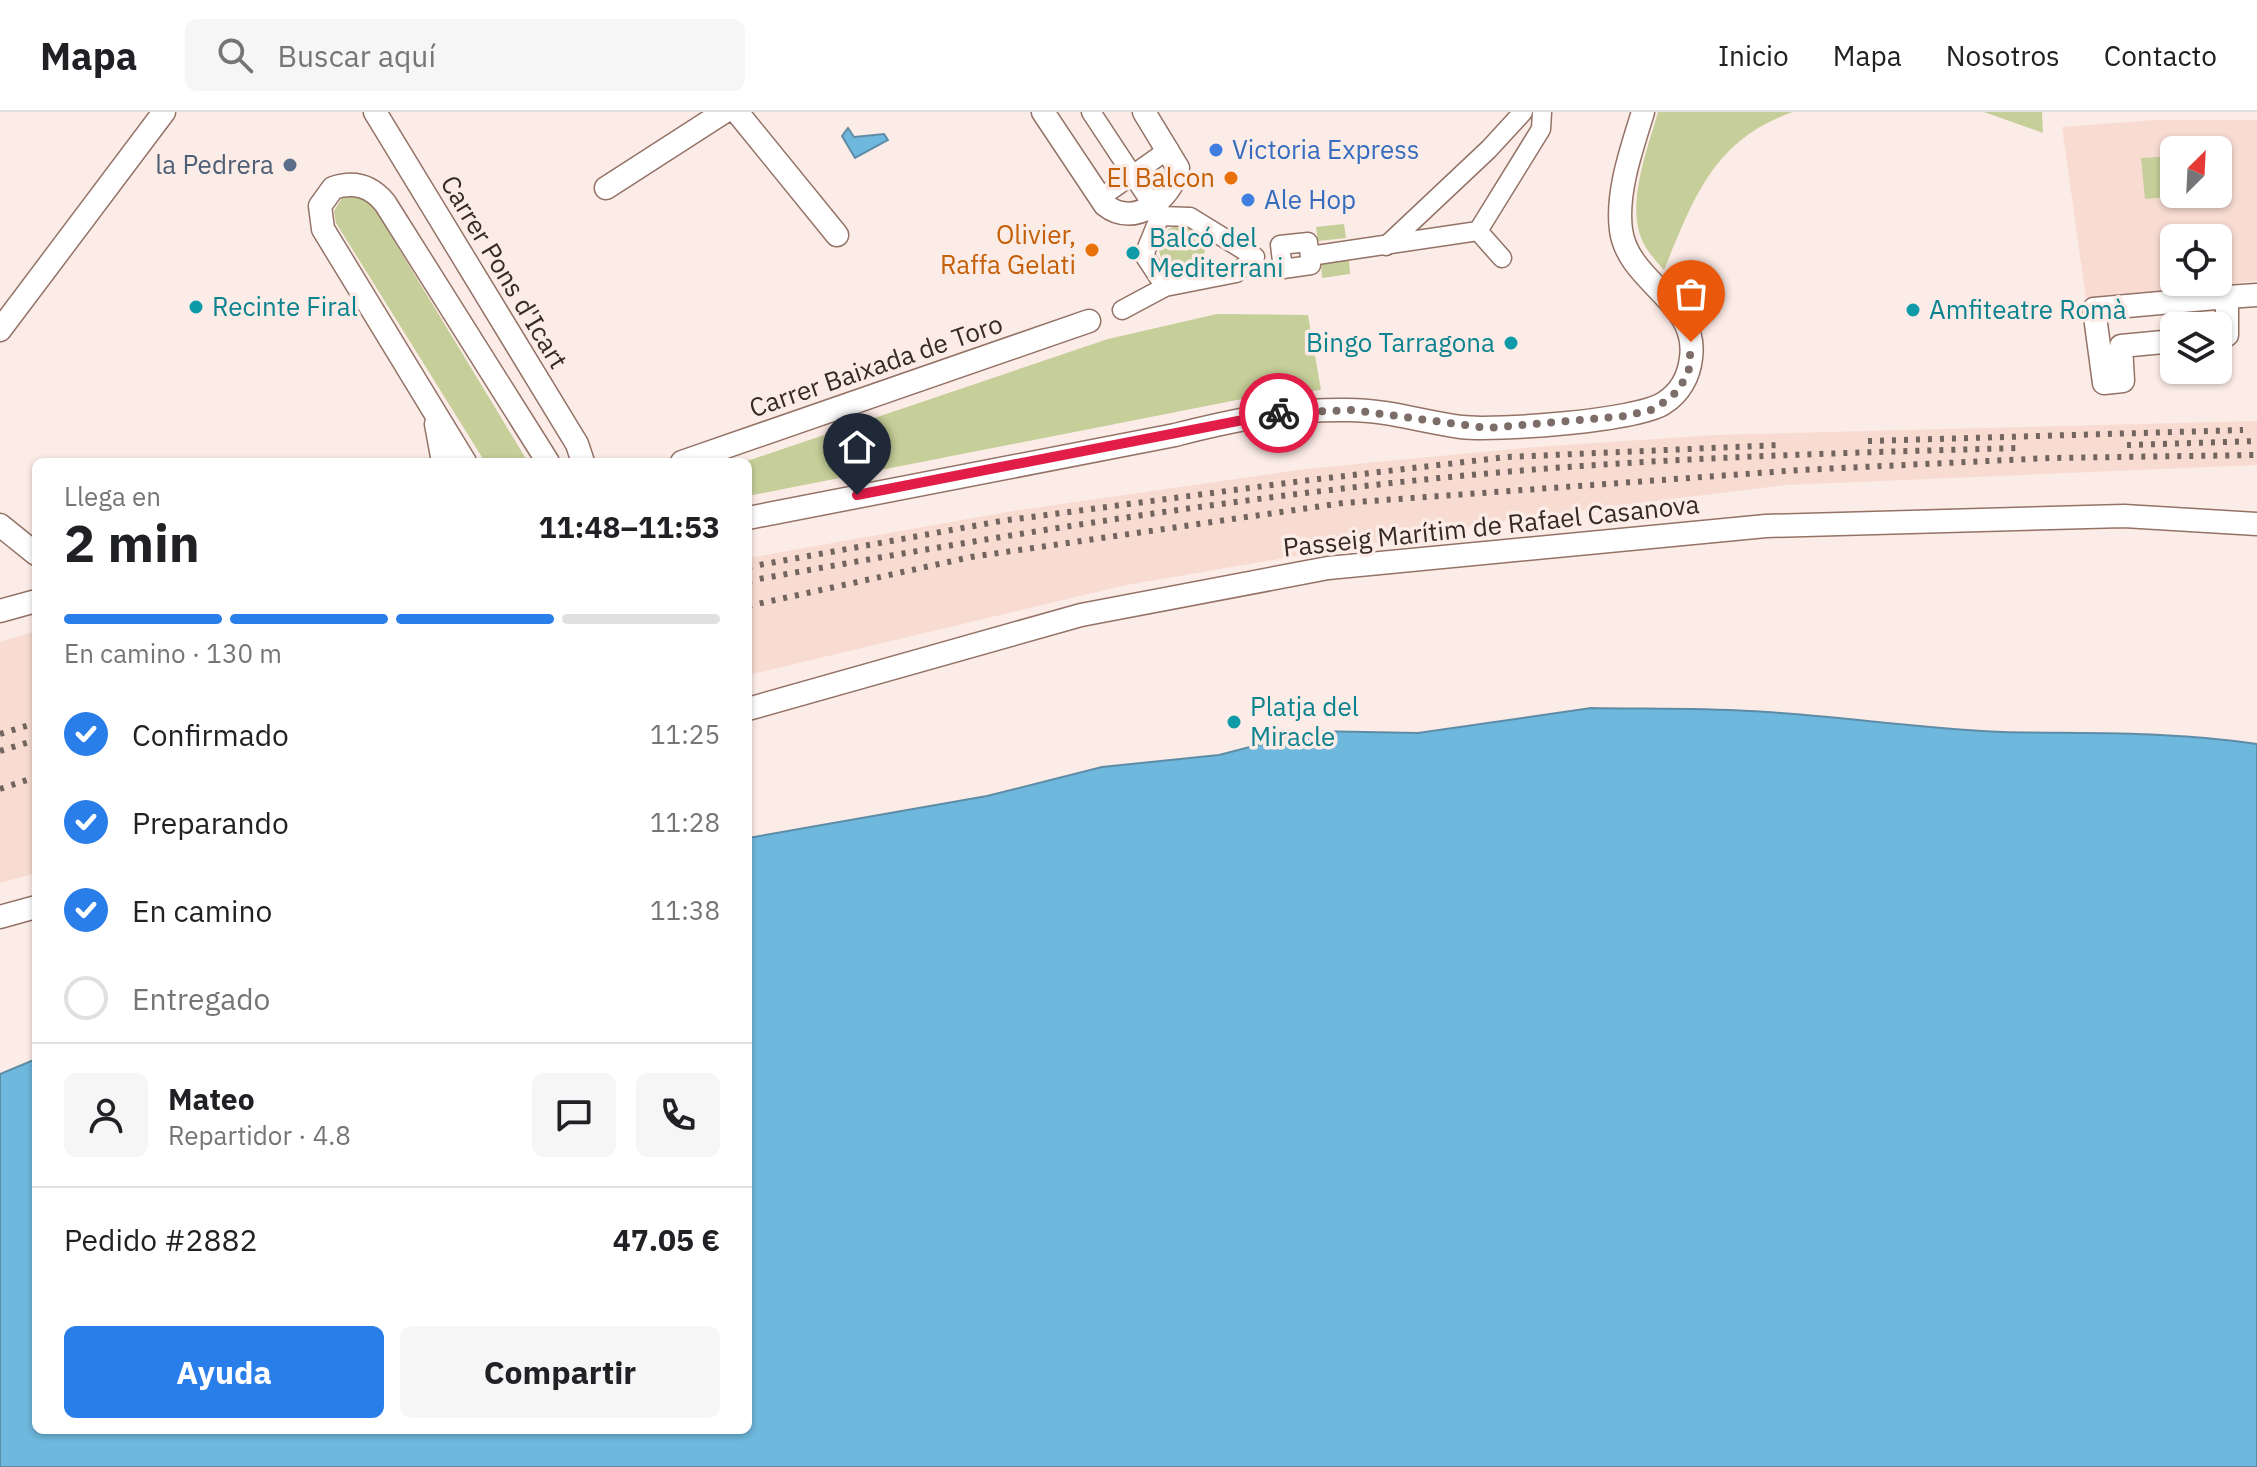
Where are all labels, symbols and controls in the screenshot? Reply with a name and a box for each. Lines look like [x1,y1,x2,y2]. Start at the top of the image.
search box [185,19,745,91]
text: Mapa [40,31,137,80]
icon: search [213,33,257,77]
text: Buscar aquí [277,36,436,75]
text: Inicio [1718,37,1789,74]
text: Mapa [1833,37,1902,74]
text: Nosotros [1946,37,2060,74]
text: Contacto [2104,37,2217,74]
place label: Victoria Express [1232,132,1419,166]
north arrow [2160,136,2232,208]
map controls [2160,136,2232,384]
marker: Victoria Express [1207,141,1225,159]
place label: la Pedrera [155,147,274,181]
marker: la Pedrera [281,156,299,174]
place label: El Balcon [1106,160,1215,194]
street label: Carrer Pons d'Icart [434,169,576,374]
marker: El Balcon [1222,169,1240,187]
place label: Ale Hop [1264,182,1356,216]
marker: Ale Hop [1239,191,1257,209]
place label: Olivier, Raffa Gelati [940,217,1076,281]
place label: Balcó del Mediterrani [1149,220,1283,284]
button: locate [2160,224,2232,296]
marker: Olivier, Raffa Gelati [1083,241,1101,259]
marker: Balcó del Mediterrani [1124,244,1142,262]
pin [1657,260,1725,342]
icon: bag [1669,272,1713,316]
place label: Recinte Firal [212,289,358,323]
place label: Amfiteatre Romà [1929,292,2127,326]
marker: Recinte Firal [187,298,205,316]
marker: Amfiteatre Romà [1904,301,1922,319]
street label: Carrer Baixada de Toro [745,306,1007,424]
button: layers [2160,312,2232,384]
place label: Bingo Tarragona [1306,325,1495,359]
marker: Bingo Tarragona [1502,334,1520,352]
courier [1239,373,1319,453]
icon: bike [1257,391,1301,435]
pin [823,413,891,495]
icon: home [835,425,879,469]
text: Llega en [64,479,161,513]
street label: Passeig Marítim de Rafael Casanova [1281,486,1701,564]
text: 11:48–11:53 [539,507,720,546]
text: 2 min [64,509,200,576]
text: En camino · 130 m [64,636,282,670]
place label: Platja del Miracle [1250,689,1359,753]
icon: check [64,712,108,756]
marker: Platja del Miracle [1225,713,1243,731]
text: Confirmado [132,715,289,754]
text: 11:25 [650,717,720,751]
icon: check [64,800,108,844]
text: Preparando [132,803,289,842]
text: 11:28 [650,805,720,839]
icon: check [64,888,108,932]
text: En camino [132,891,272,930]
text: 11:38 [650,893,720,927]
text: Entregado [132,979,270,1018]
button: person [64,1073,148,1157]
button: chat [532,1073,616,1157]
button: phone [636,1073,720,1157]
text: Mateo [168,1079,255,1118]
text: Repartidor · 4.8 [168,1118,351,1152]
text: Pedido #2882 [64,1220,258,1259]
text: 47.05 € [613,1220,720,1259]
button: Ayuda [64,1326,384,1418]
button: Compartir [400,1326,720,1418]

